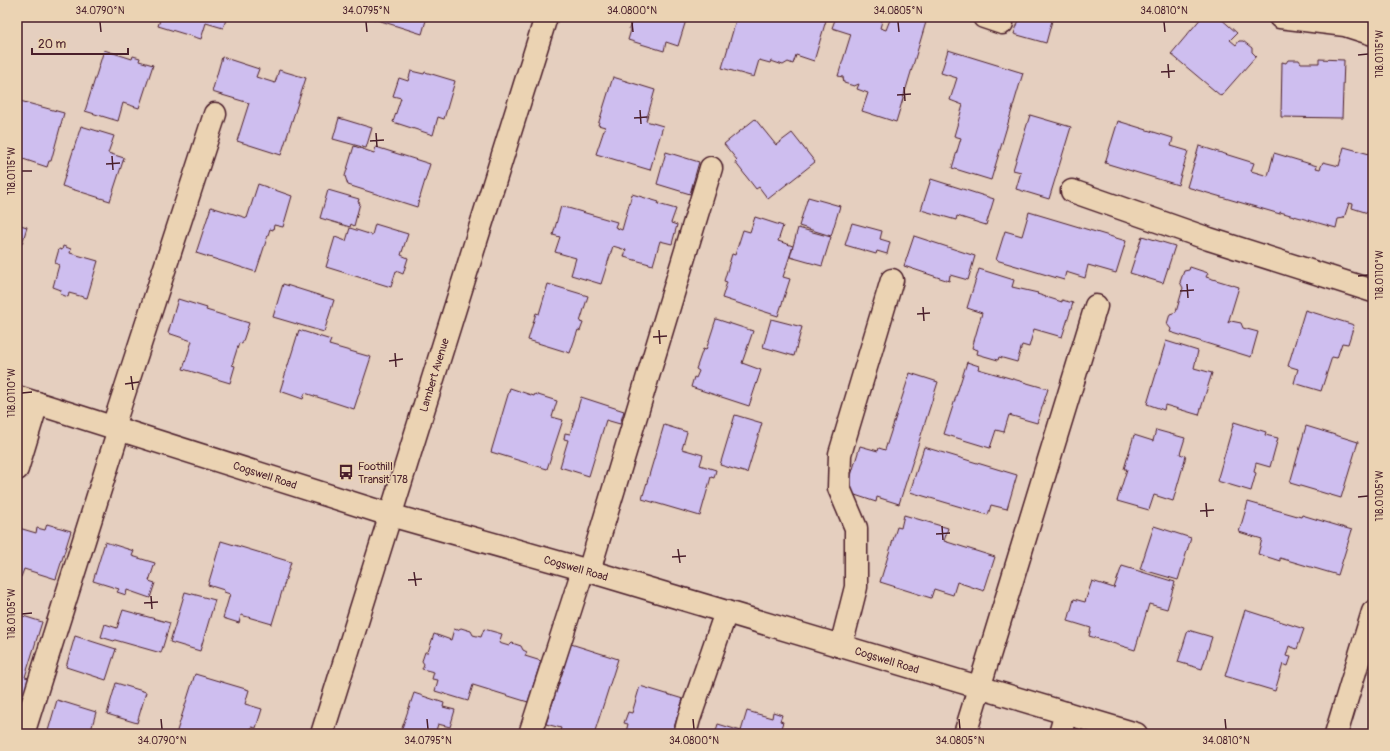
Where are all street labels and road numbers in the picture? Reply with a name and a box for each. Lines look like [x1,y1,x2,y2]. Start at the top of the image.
street label: Lambert Avenue [417,336,452,414]
street label: Cogswell Road [231,459,298,492]
street label: Cogswell Road [542,553,610,584]
street label: Cogswell Road [853,645,921,676]

